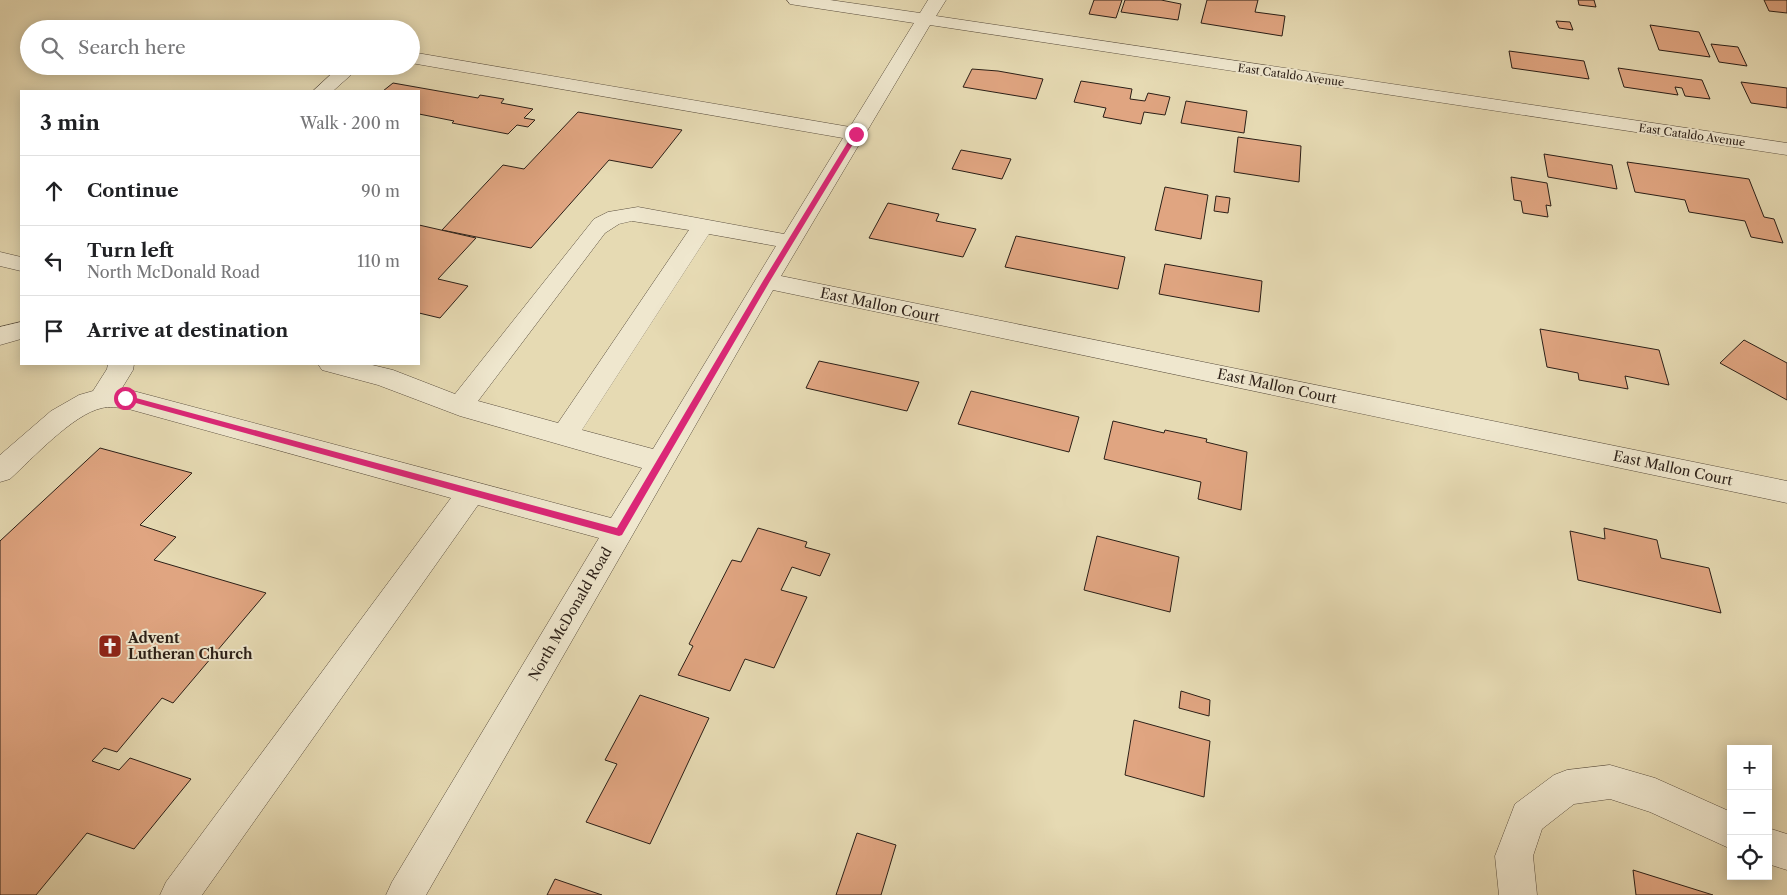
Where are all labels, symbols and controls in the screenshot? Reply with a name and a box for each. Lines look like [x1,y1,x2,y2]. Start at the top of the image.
search box [20,20,420,75]
icon: search [38,34,66,62]
text: Search here [78,36,186,59]
street label: East Cataldo Avenue [1237,61,1345,89]
text: 3 min [40,110,100,135]
text: Walk · 200 m [300,113,400,133]
street label: East Cataldo Avenue [1638,121,1746,149]
route end [845,123,868,146]
icon: ahead [40,177,68,205]
text: Continue [87,179,179,202]
text: 90 m [361,181,400,201]
text: Turn left [87,239,174,262]
icon: left [40,247,68,275]
text: 110 m [357,251,400,271]
text: North McDonald Road [87,262,260,282]
street label: East Mallon Court [819,284,941,326]
icon: arrive [40,317,68,345]
text: Arrive at destination [87,319,288,342]
street label: East Mallon Court [1216,365,1338,407]
route start [114,387,137,410]
street label: East Mallon Court [1612,447,1734,489]
street label: North McDonald Road [524,544,616,684]
place label: Advent Lutheran Church [127,629,253,663]
church icon: Advent Lutheran Church [97,633,123,659]
map controls [1727,745,1772,880]
button: + [1727,745,1772,790]
button: − [1727,790,1772,835]
button: locate [1727,835,1772,880]

